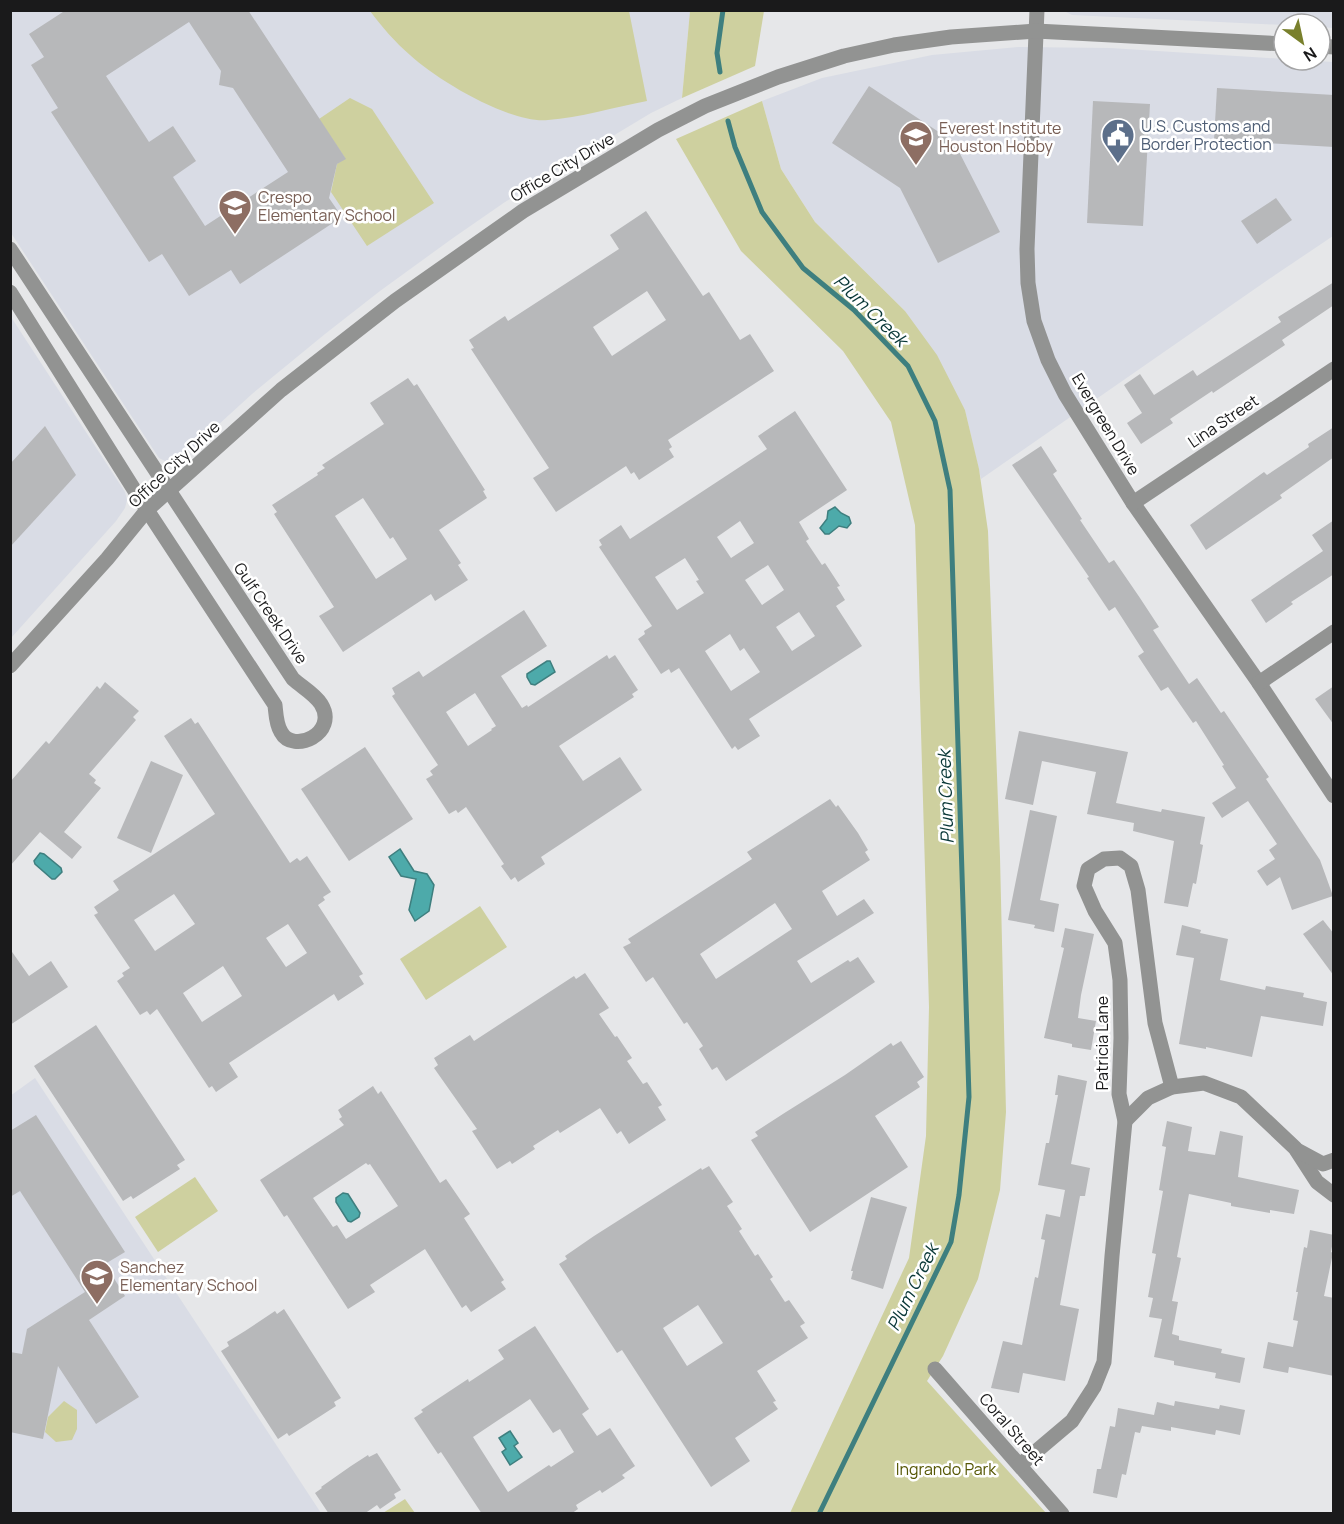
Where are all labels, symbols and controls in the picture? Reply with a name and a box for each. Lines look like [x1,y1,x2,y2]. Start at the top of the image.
north arrow [1272,12,1332,72]
text: N [1299,42,1321,67]
place label: U.S. Customs and Border Protection [1141,115,1272,155]
place label: Everest Institute Houston Hobby [939,117,1061,157]
public building icon: U.S. Customs and Border Protection [1100,117,1136,164]
school or university icon: Everest Institute Houston Hobby [898,119,934,166]
street label: Office City Drive [506,127,618,207]
place label: Crespo Elementary School [258,186,396,226]
school or university icon: Crespo Elementary School [217,188,253,235]
water label: Plum Creek [829,269,915,353]
street label: Evergreen Drive [1067,369,1145,479]
street label: Lina Street [1183,389,1263,453]
street label: Office City Drive [123,416,225,512]
street label: Gulf Creek Drive [229,558,313,668]
water label: Plum Creek [931,747,959,844]
street label: Patricia Lane [1091,996,1113,1090]
water label: Plum Creek [881,1237,945,1334]
place label: Sanchez Elementary School [120,1256,258,1296]
school or university icon: Sanchez Elementary School [79,1258,115,1305]
street label: Coral Street [974,1388,1050,1470]
park label: Ingrando Park [896,1458,997,1480]

